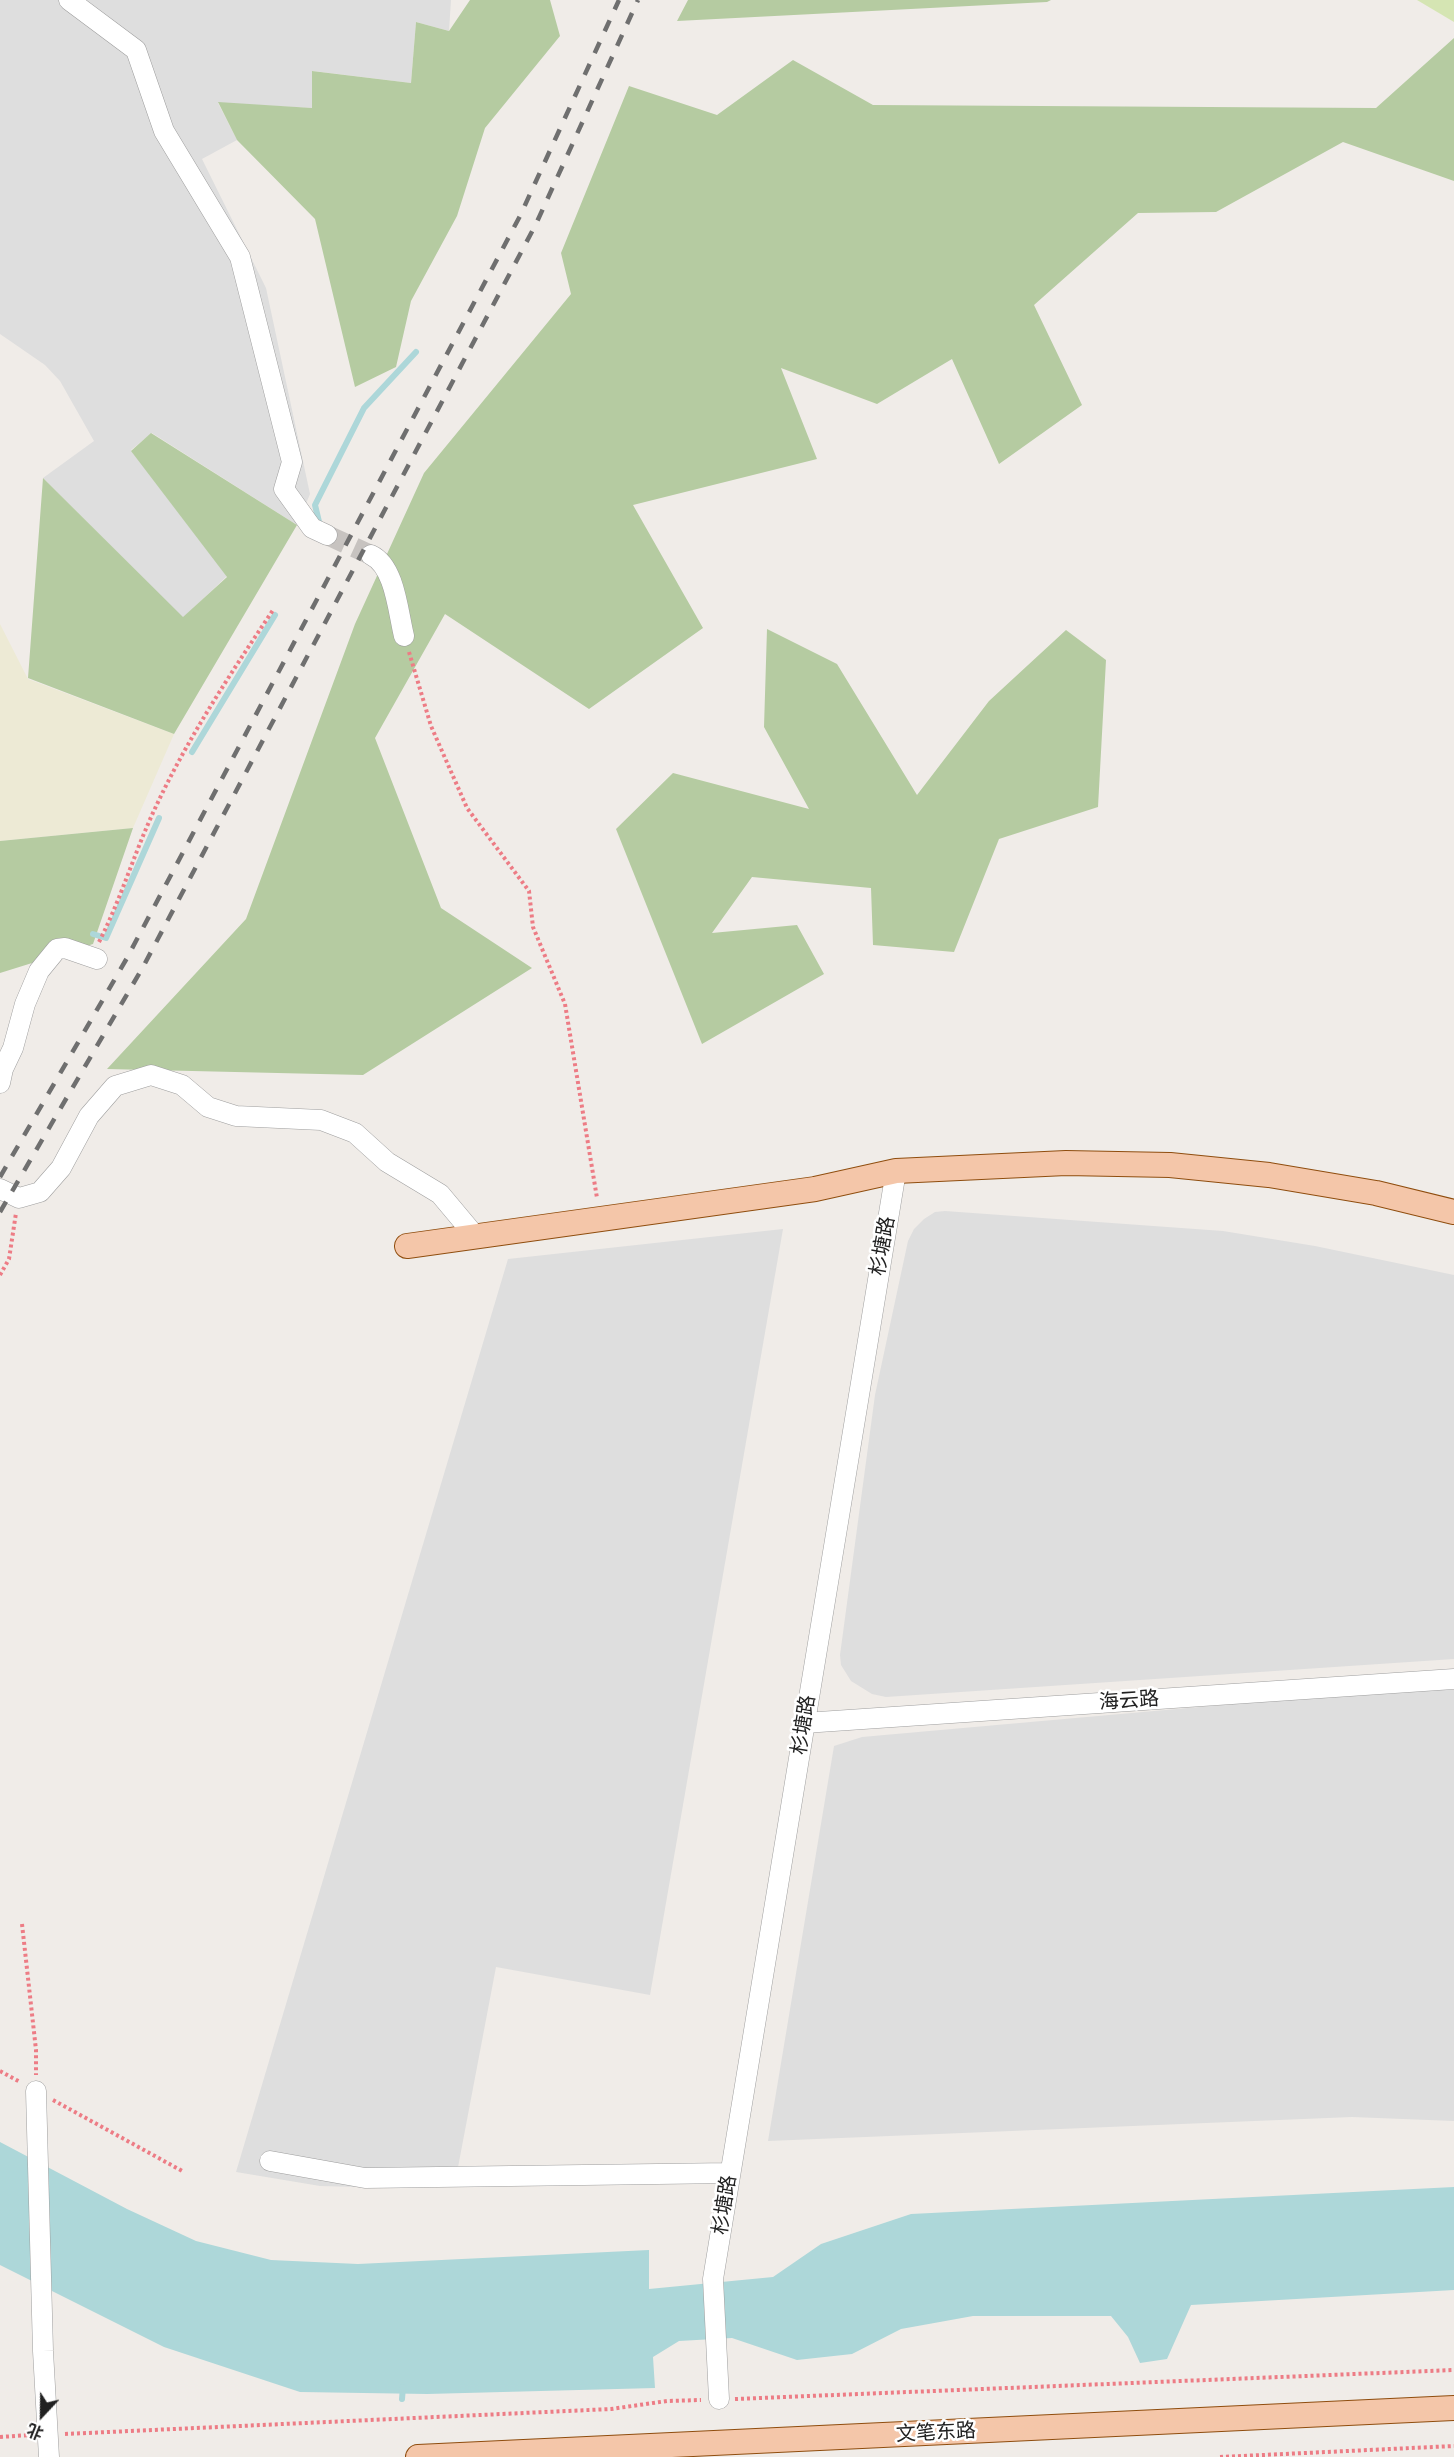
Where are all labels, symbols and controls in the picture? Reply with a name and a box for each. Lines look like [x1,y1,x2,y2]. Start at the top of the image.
street label: 杉塘路 [866,1214,900,1278]
street label: 海云路 [1098,1687,1160,1715]
street label: 杉塘路 [787,1693,821,1757]
street label: 杉塘路 [708,2173,742,2237]
north arrow [12,2385,72,2445]
text: 北 [24,2419,46,2444]
street label: 文笔东路 [895,2419,977,2447]

